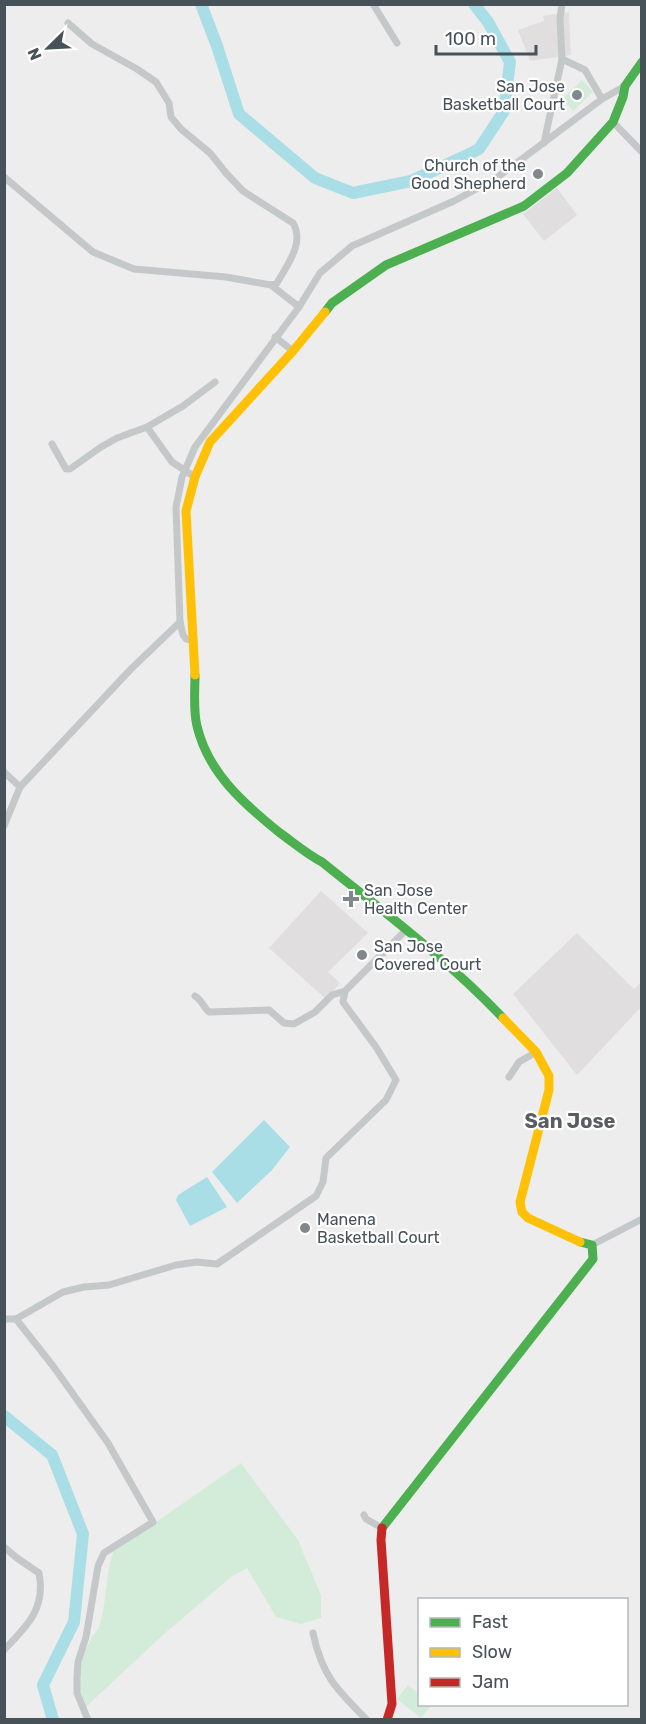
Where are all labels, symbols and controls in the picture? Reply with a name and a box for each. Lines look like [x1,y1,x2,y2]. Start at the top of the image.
north arrow [18,18,78,78]
scale bar [436,18,536,56]
text: 100 m [445,28,496,50]
text: N [24,45,46,63]
place label: San Jose Basketball Court [442,77,565,114]
marker: San Jose Basketball Court [570,88,584,102]
place label: Church of the Good Shepherd [411,156,526,193]
marker: Church of the Good Shepherd [531,167,545,181]
place label: San Jose Health Center [364,881,468,918]
marker: San Jose Health Center [342,890,360,908]
place label: San Jose Covered Court [374,937,481,974]
marker: San Jose Covered Court [355,948,369,962]
district label: San Jose [525,1109,615,1133]
place label: Manena Basketball Court [317,1210,440,1247]
marker: Manena Basketball Court [298,1221,312,1235]
legend [418,1598,628,1706]
text: Fast [472,1611,508,1633]
text: Slow [472,1641,512,1663]
text: Jam [472,1671,509,1693]

